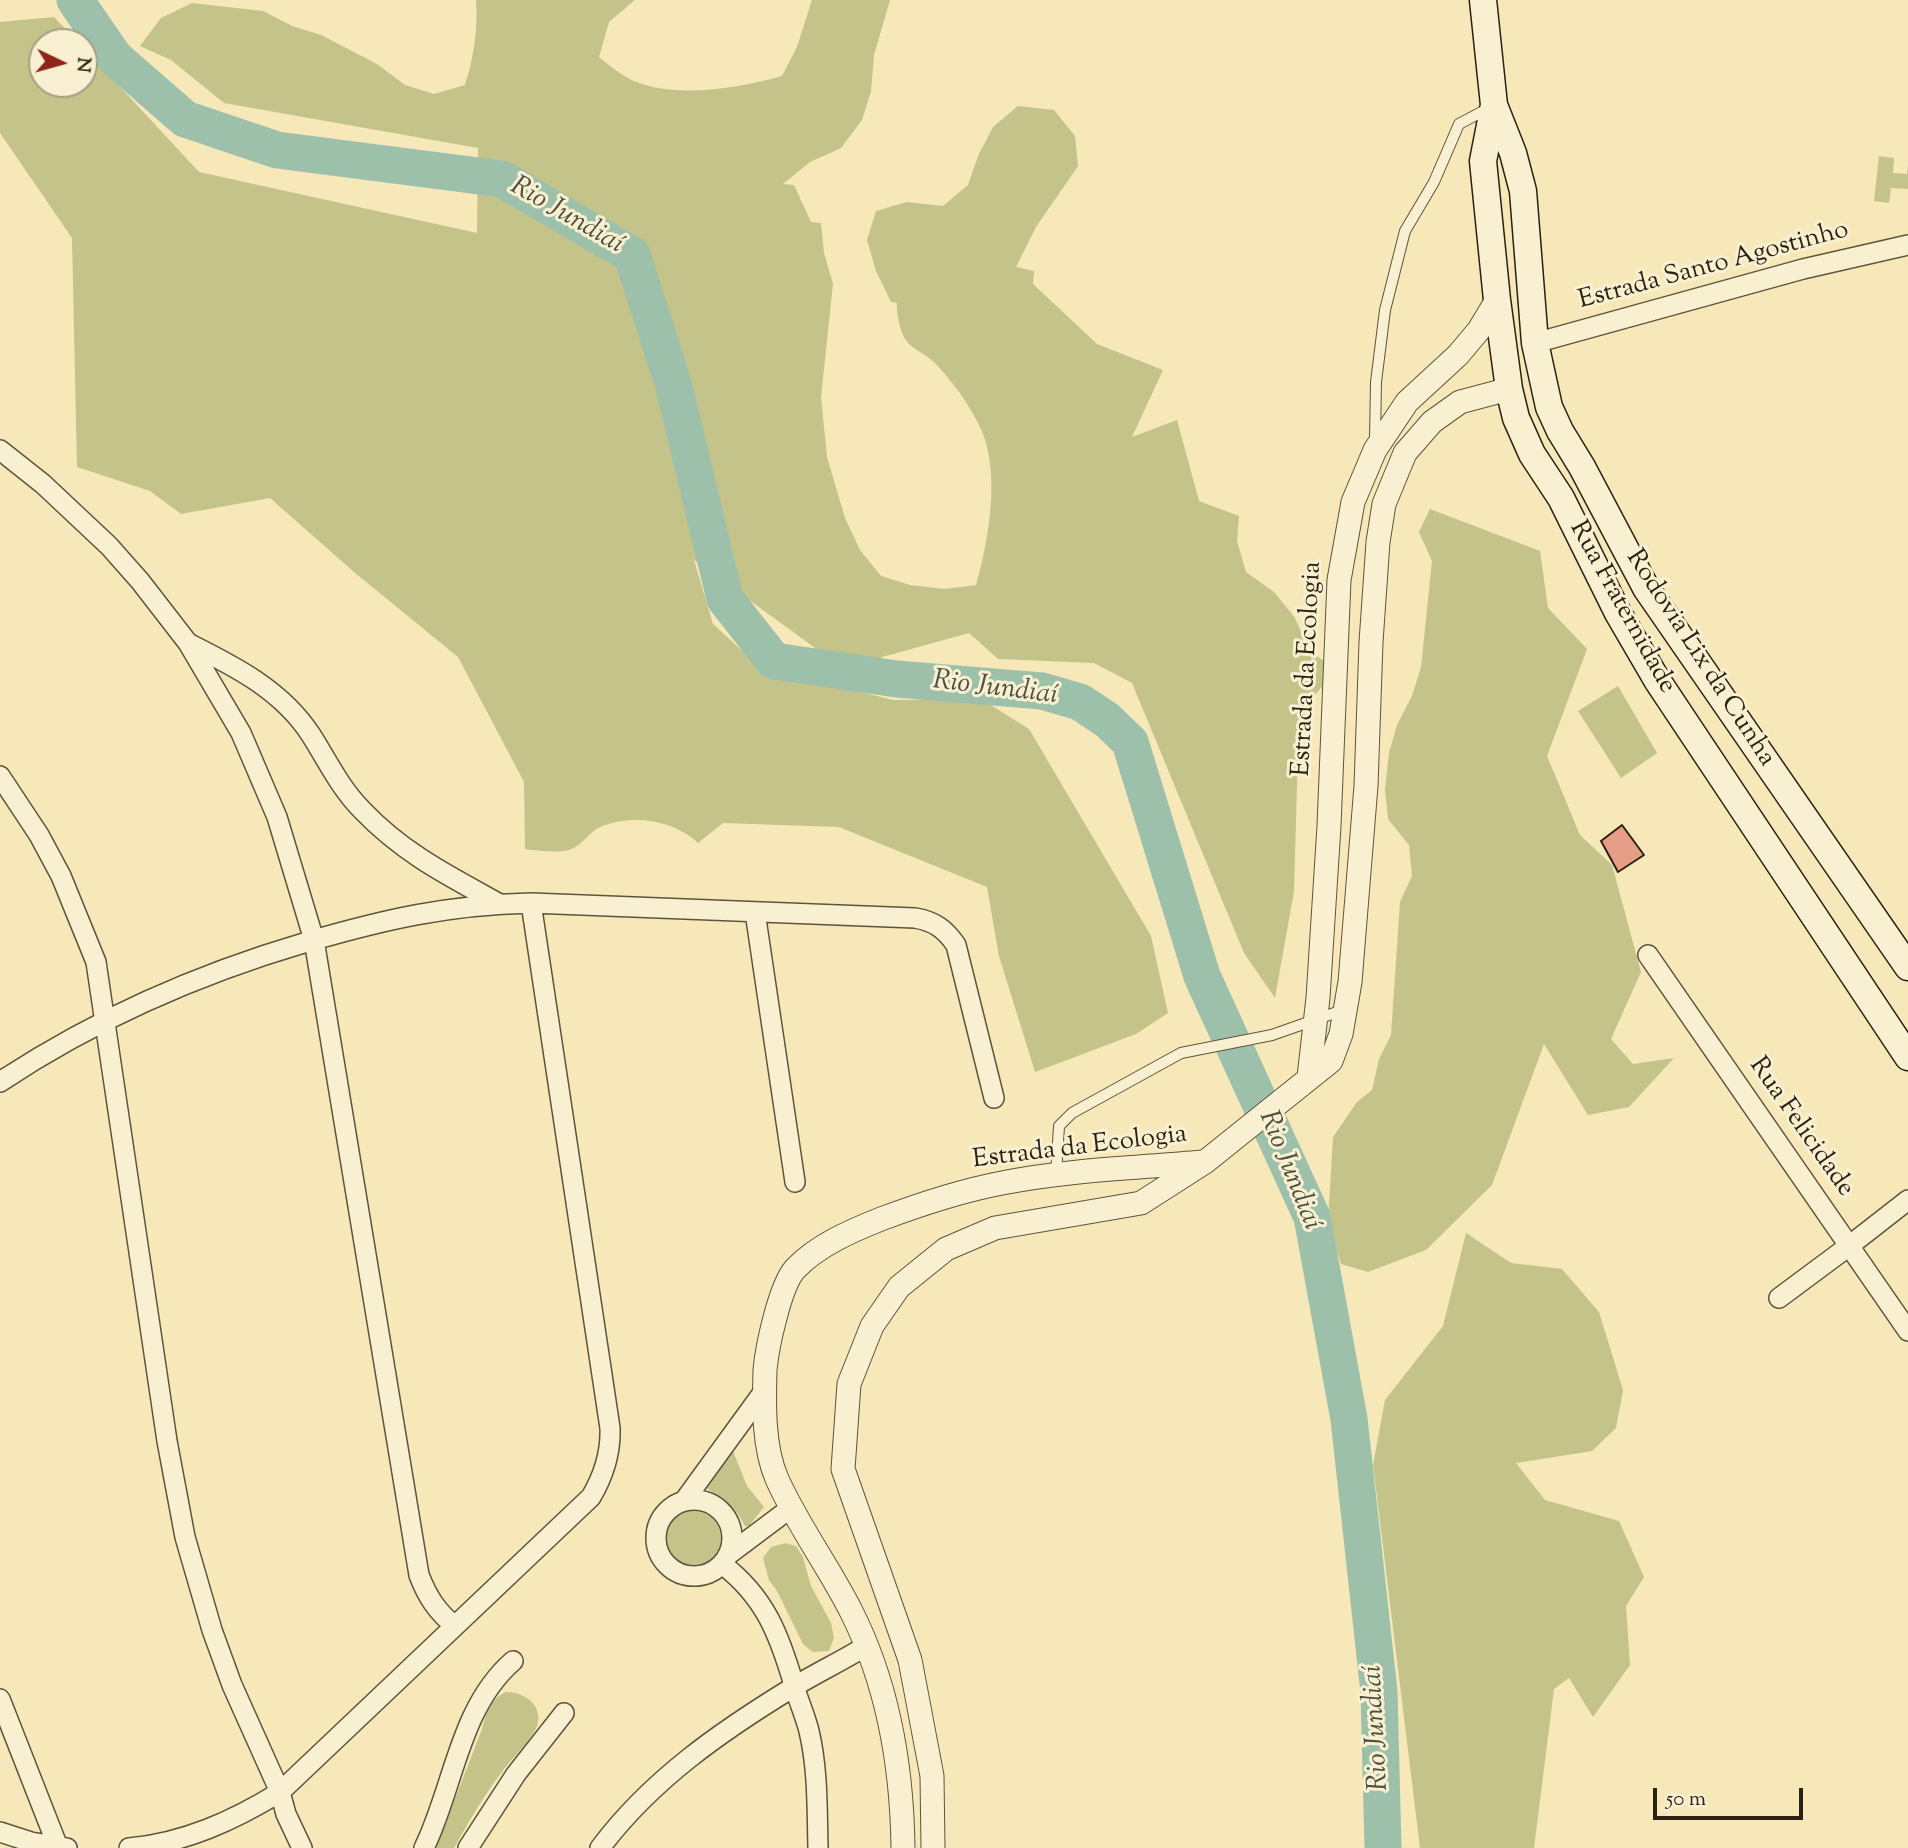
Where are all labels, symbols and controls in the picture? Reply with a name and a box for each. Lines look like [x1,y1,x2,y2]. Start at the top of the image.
north arrow [28,28,98,98]
text: N [68,56,97,73]
water label: Rio Jundiaí [503,171,629,263]
street label: Estrada Santo Agostinho [1576,216,1852,318]
street label: Rua Fraternidade [1561,516,1681,700]
street label: Rodovia Lix da Cunha [1617,545,1781,773]
street label: Estrada da Ecologia [1288,561,1330,777]
water label: Rio Jundiaí [931,666,1059,714]
street label: Rua Felicidade [1741,1052,1859,1204]
water label: Rio Jundiaí [1249,1107,1327,1235]
street label: Estrada da Ecologia [971,1120,1189,1178]
water label: Rio Jundiaí [1358,1664,1398,1792]
scale bar [1656,1774,1806,1818]
text: 50 m [1666,1785,1706,1815]

